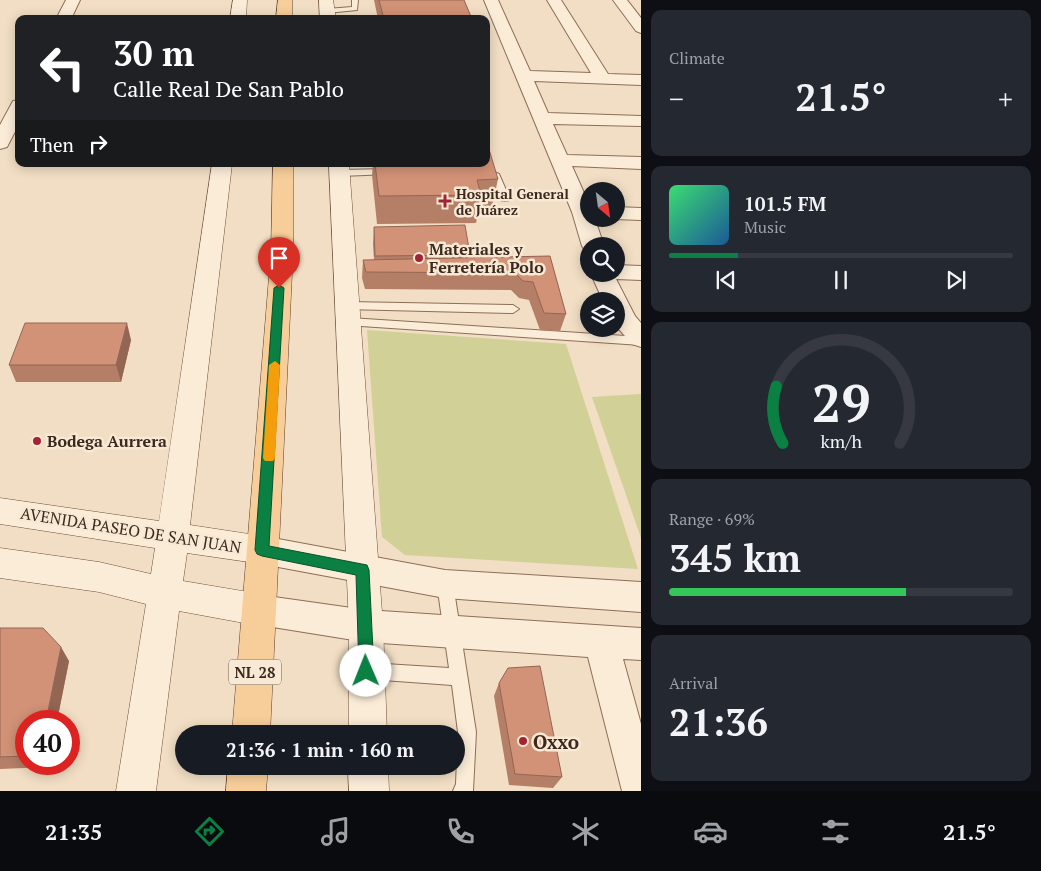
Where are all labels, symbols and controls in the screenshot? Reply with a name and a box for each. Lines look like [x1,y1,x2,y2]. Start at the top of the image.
text: 30 m [113,30,194,76]
icon: left [30,35,95,100]
text: Climate [669,47,725,69]
text: 21.5° [795,72,887,122]
text: Calle Real De San Pablo [113,74,344,103]
text: − [669,80,684,117]
text: + [998,80,1013,117]
icon: right [84,130,112,158]
text: Then [30,132,74,157]
north arrow [580,182,625,228]
map controls [580,182,625,337]
place label: Hospital General de Juárez [456,184,569,219]
text: 101.5 FM [744,191,826,216]
marker: Hospital General de Juárez [438,194,452,208]
text: Music [744,216,786,238]
pin [258,237,300,288]
button: search [580,237,625,282]
place label: Materiales y Ferretería Polo [429,238,544,278]
icon: arrive [265,244,293,272]
marker: Materiales y Ferretería Polo [413,252,425,264]
icon: previous [712,266,740,294]
icon: pause [827,266,855,294]
icon: next [942,266,970,294]
button: layers [580,292,625,337]
text: 29 [812,368,870,437]
text: km/h [820,429,862,453]
place label: Bodega Aurrera [47,430,167,452]
marker: Bodega Aurrera [31,435,43,447]
street label: AVENIDA PASEO DE SAN JUAN [19,502,243,558]
text: Range · 69% [669,508,755,530]
text: 345 km [669,533,801,583]
position arrow [339,644,391,696]
road number: NL 28 [229,660,281,684]
text: Arrival [669,672,718,694]
text: 21:36 [669,697,768,747]
speed limit sign: 40 [15,710,80,775]
place label: Oxxo [533,729,579,754]
marker: Oxxo [517,735,529,747]
text: 21:36 · 1 min · 160 m [226,737,414,762]
icon: directions [192,814,227,849]
icon: music [318,814,353,849]
icon: phone [443,814,478,849]
icon: climate [568,814,603,849]
icon: car [693,814,728,849]
icon: filters [818,814,853,849]
text: 21:35 [45,817,102,846]
text: 21.5° [943,817,996,846]

